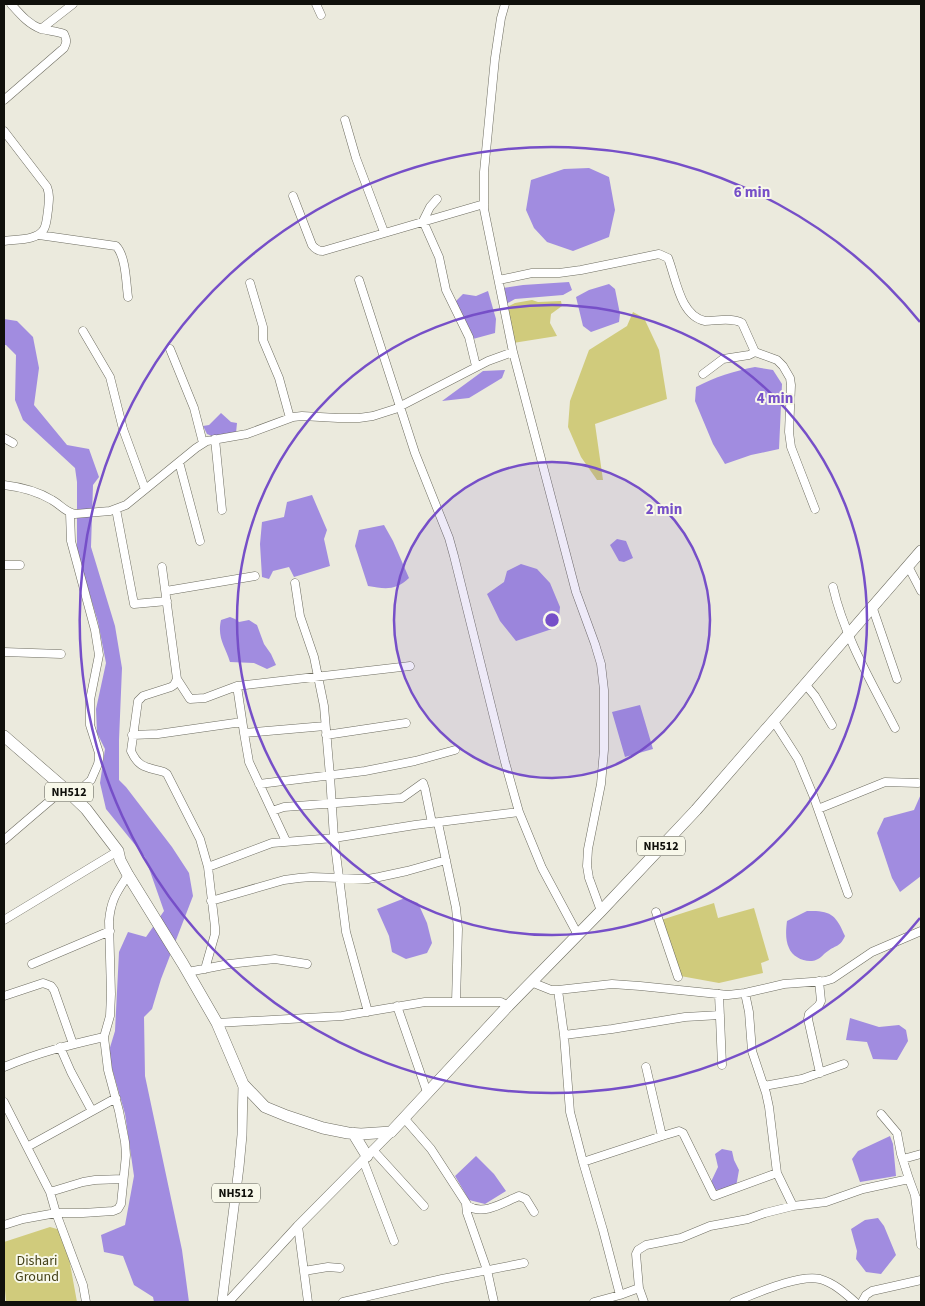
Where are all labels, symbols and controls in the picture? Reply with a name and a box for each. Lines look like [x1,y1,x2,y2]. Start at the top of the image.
text: 6 min [734,182,770,203]
text: 4 min [757,388,793,409]
text: 2 min [646,499,682,520]
centre of rings [543,611,561,629]
road number: NH512 [45,782,93,802]
road number: NH512 [637,836,685,856]
road number: NH512 [212,1184,260,1202]
park label: Dishari Ground [15,1251,59,1287]

